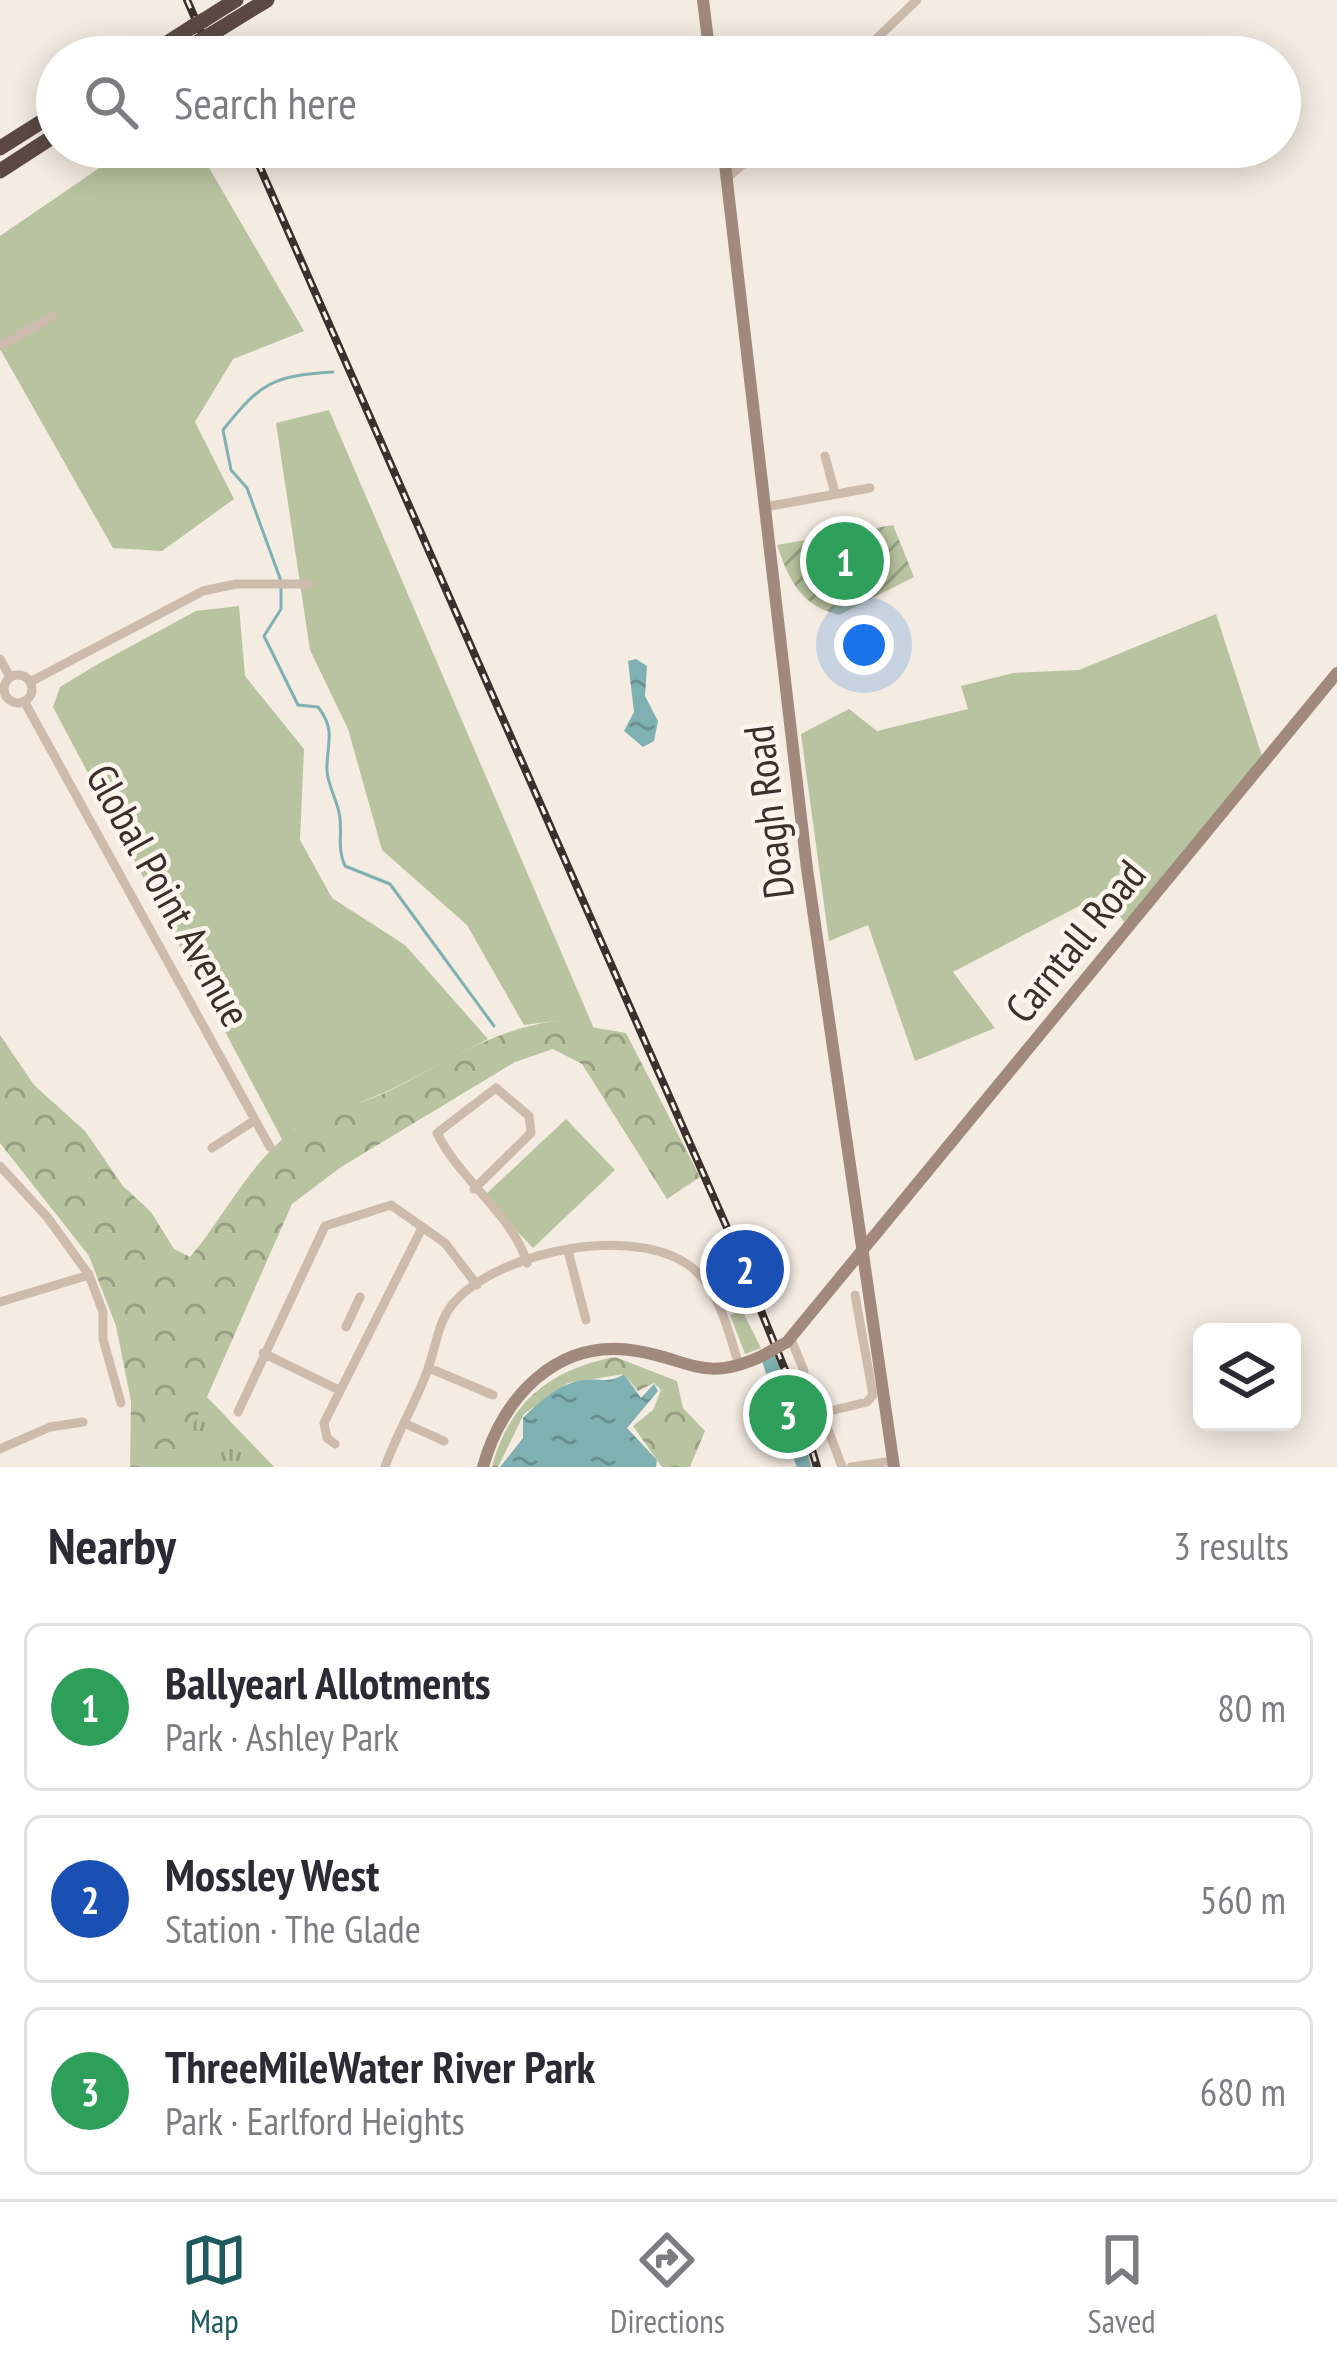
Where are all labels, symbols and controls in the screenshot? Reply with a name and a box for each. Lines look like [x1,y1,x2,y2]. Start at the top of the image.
search box [36,36,1301,168]
icon: search [78,69,144,135]
text: Search here [174,73,357,131]
pin: 1 [806,516,884,606]
your location [834,615,894,675]
street label: Doagh Road [730,722,806,902]
street label: Global Point Avenue [74,754,264,1036]
street label: Carntall Road [993,848,1157,1034]
pin: 2 [706,1224,784,1314]
map controls [1193,1323,1301,1431]
button: layers [1193,1323,1301,1431]
pin: 3 [749,1369,827,1459]
text: Nearby [48,1512,176,1578]
text: 3 results [1173,1520,1289,1571]
text: Ballyearl Allotments [165,1653,491,1711]
text: 1 [81,1682,99,1733]
text: 80 m [1217,1682,1286,1733]
text: Park · Ashley Park [165,1711,399,1762]
text: Mossley West [165,1845,379,1903]
text: 2 [81,1874,99,1925]
text: 560 m [1200,1874,1286,1925]
text: Station · The Glade [165,1903,421,1954]
text: ThreeMileWater River Park [165,2037,595,2095]
text: 3 [81,2066,99,2117]
text: 680 m [1200,2066,1286,2117]
text: Park · Earlford Heights [165,2095,465,2146]
tab: Map [181,2227,247,2342]
tab: Directions [610,2227,725,2342]
tab: Saved [1088,2227,1156,2342]

